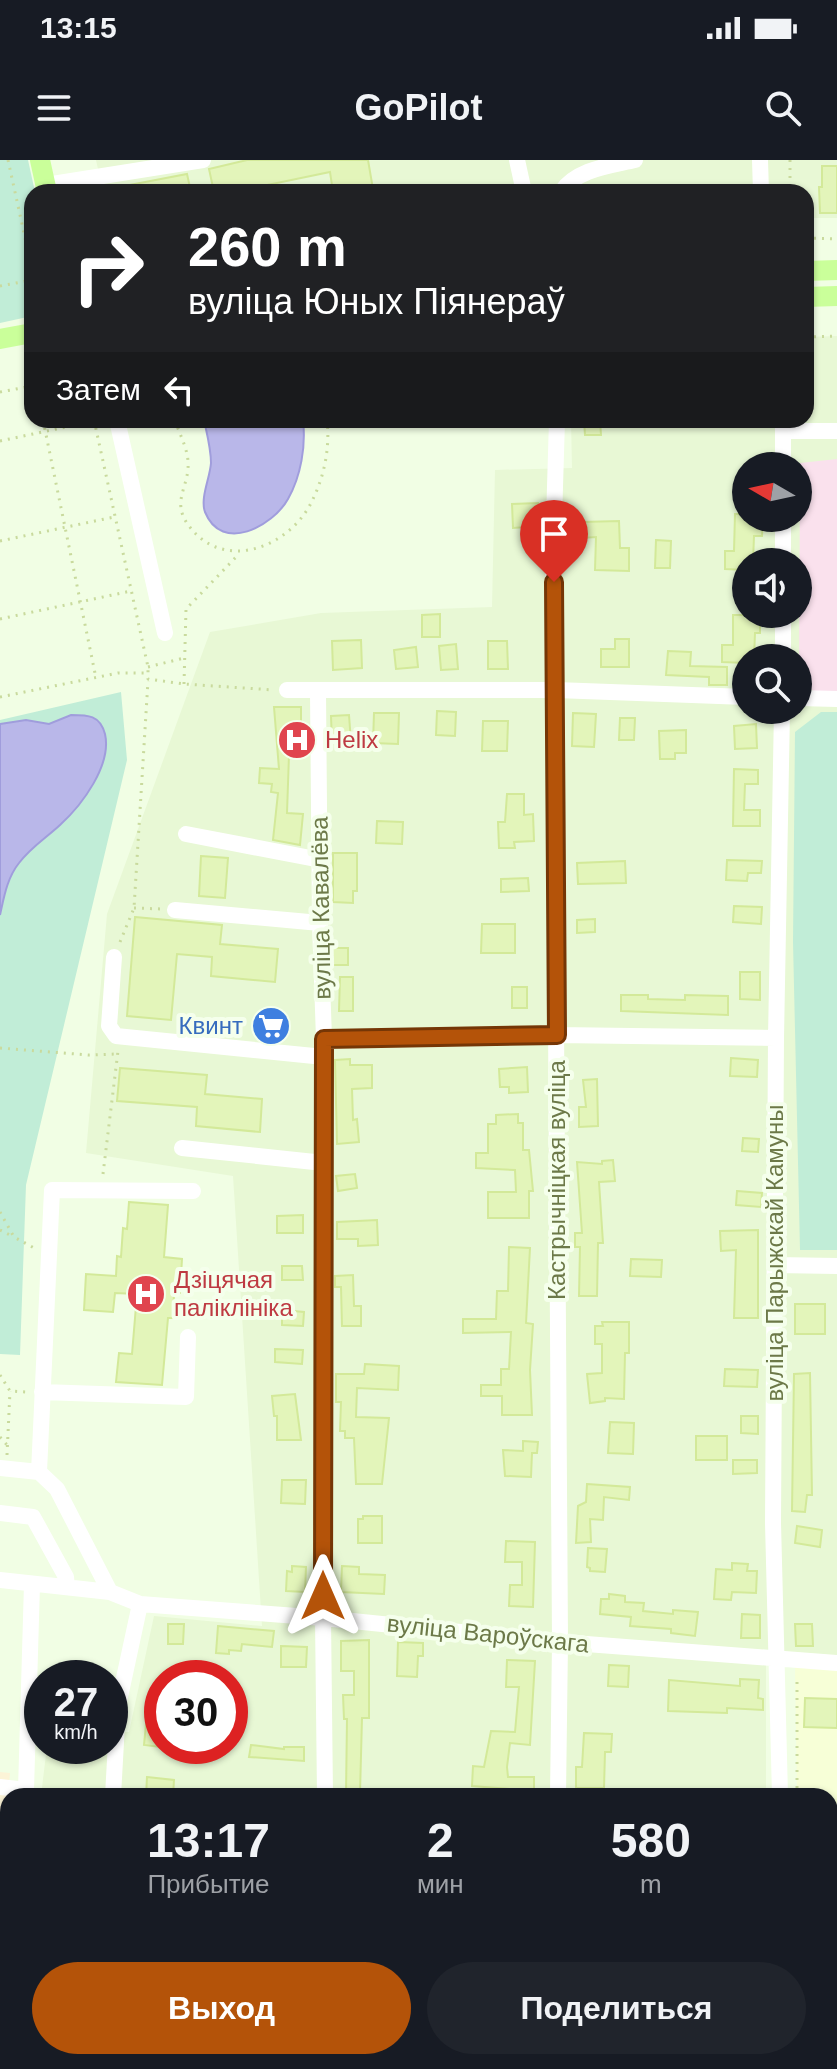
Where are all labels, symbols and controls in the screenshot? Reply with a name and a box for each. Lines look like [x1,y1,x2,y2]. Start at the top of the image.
text: 13:15 [40,11,117,44]
icon: menu [32,86,76,130]
icon: search [761,86,805,130]
text: GoPilot [355,87,483,128]
text: 260 m [188,215,347,278]
icon: right [56,216,160,320]
text: вуліца Юных Піянераў [188,281,565,322]
icon: left [157,368,201,412]
text: Затем [56,373,141,406]
north arrow [732,452,812,532]
map controls [732,452,812,724]
pin [520,500,588,582]
icon: arrive [532,512,576,556]
button: sound [732,548,812,628]
button: search [732,644,812,724]
hospital icon: Helix [276,719,318,761]
place label: Helix [325,726,378,753]
street label: вуліца Кавалёва [305,816,336,1000]
supermarket icon: Квинт [250,1005,292,1047]
place label: Квинт [179,1012,243,1039]
street label: Кастрычніцкая вуліца [543,1059,570,1300]
street label: вуліца Парыжскай Камуны [761,1104,788,1402]
place label: Дзіцячая паліклініка [174,1266,293,1321]
hospital icon: Дзіцячая паліклініка [125,1273,167,1315]
position arrow [281,1554,365,1638]
street label: вуліца Вароўскага [386,1609,591,1658]
speed limit sign: 30 [144,1660,248,1764]
text: 27 [54,1680,98,1724]
text: km/h [54,1721,98,1743]
text: 13:17 [147,1814,270,1867]
text: 2 [427,1814,454,1867]
text: 580 [611,1814,691,1867]
text: Прибытие [147,1869,270,1899]
text: мин [417,1869,464,1899]
text: m [640,1869,662,1899]
button: Выход [32,1962,411,2054]
button: Поделиться [427,1962,806,2054]

